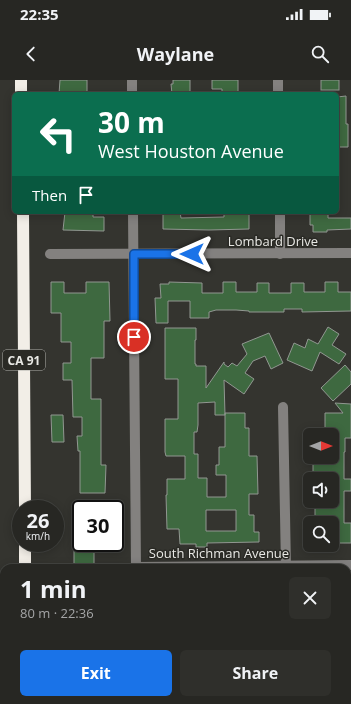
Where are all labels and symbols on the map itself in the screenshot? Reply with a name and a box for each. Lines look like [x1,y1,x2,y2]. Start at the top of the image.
street label: Lombard Drive [228,232,318,250]
position arrow [171,233,213,275]
pin [117,320,151,354]
road number: CA 91 [3,350,45,370]
north arrow [303,428,339,464]
speed limit sign: 30 [72,500,124,552]
street label: South Richman Avenue [149,544,289,562]

